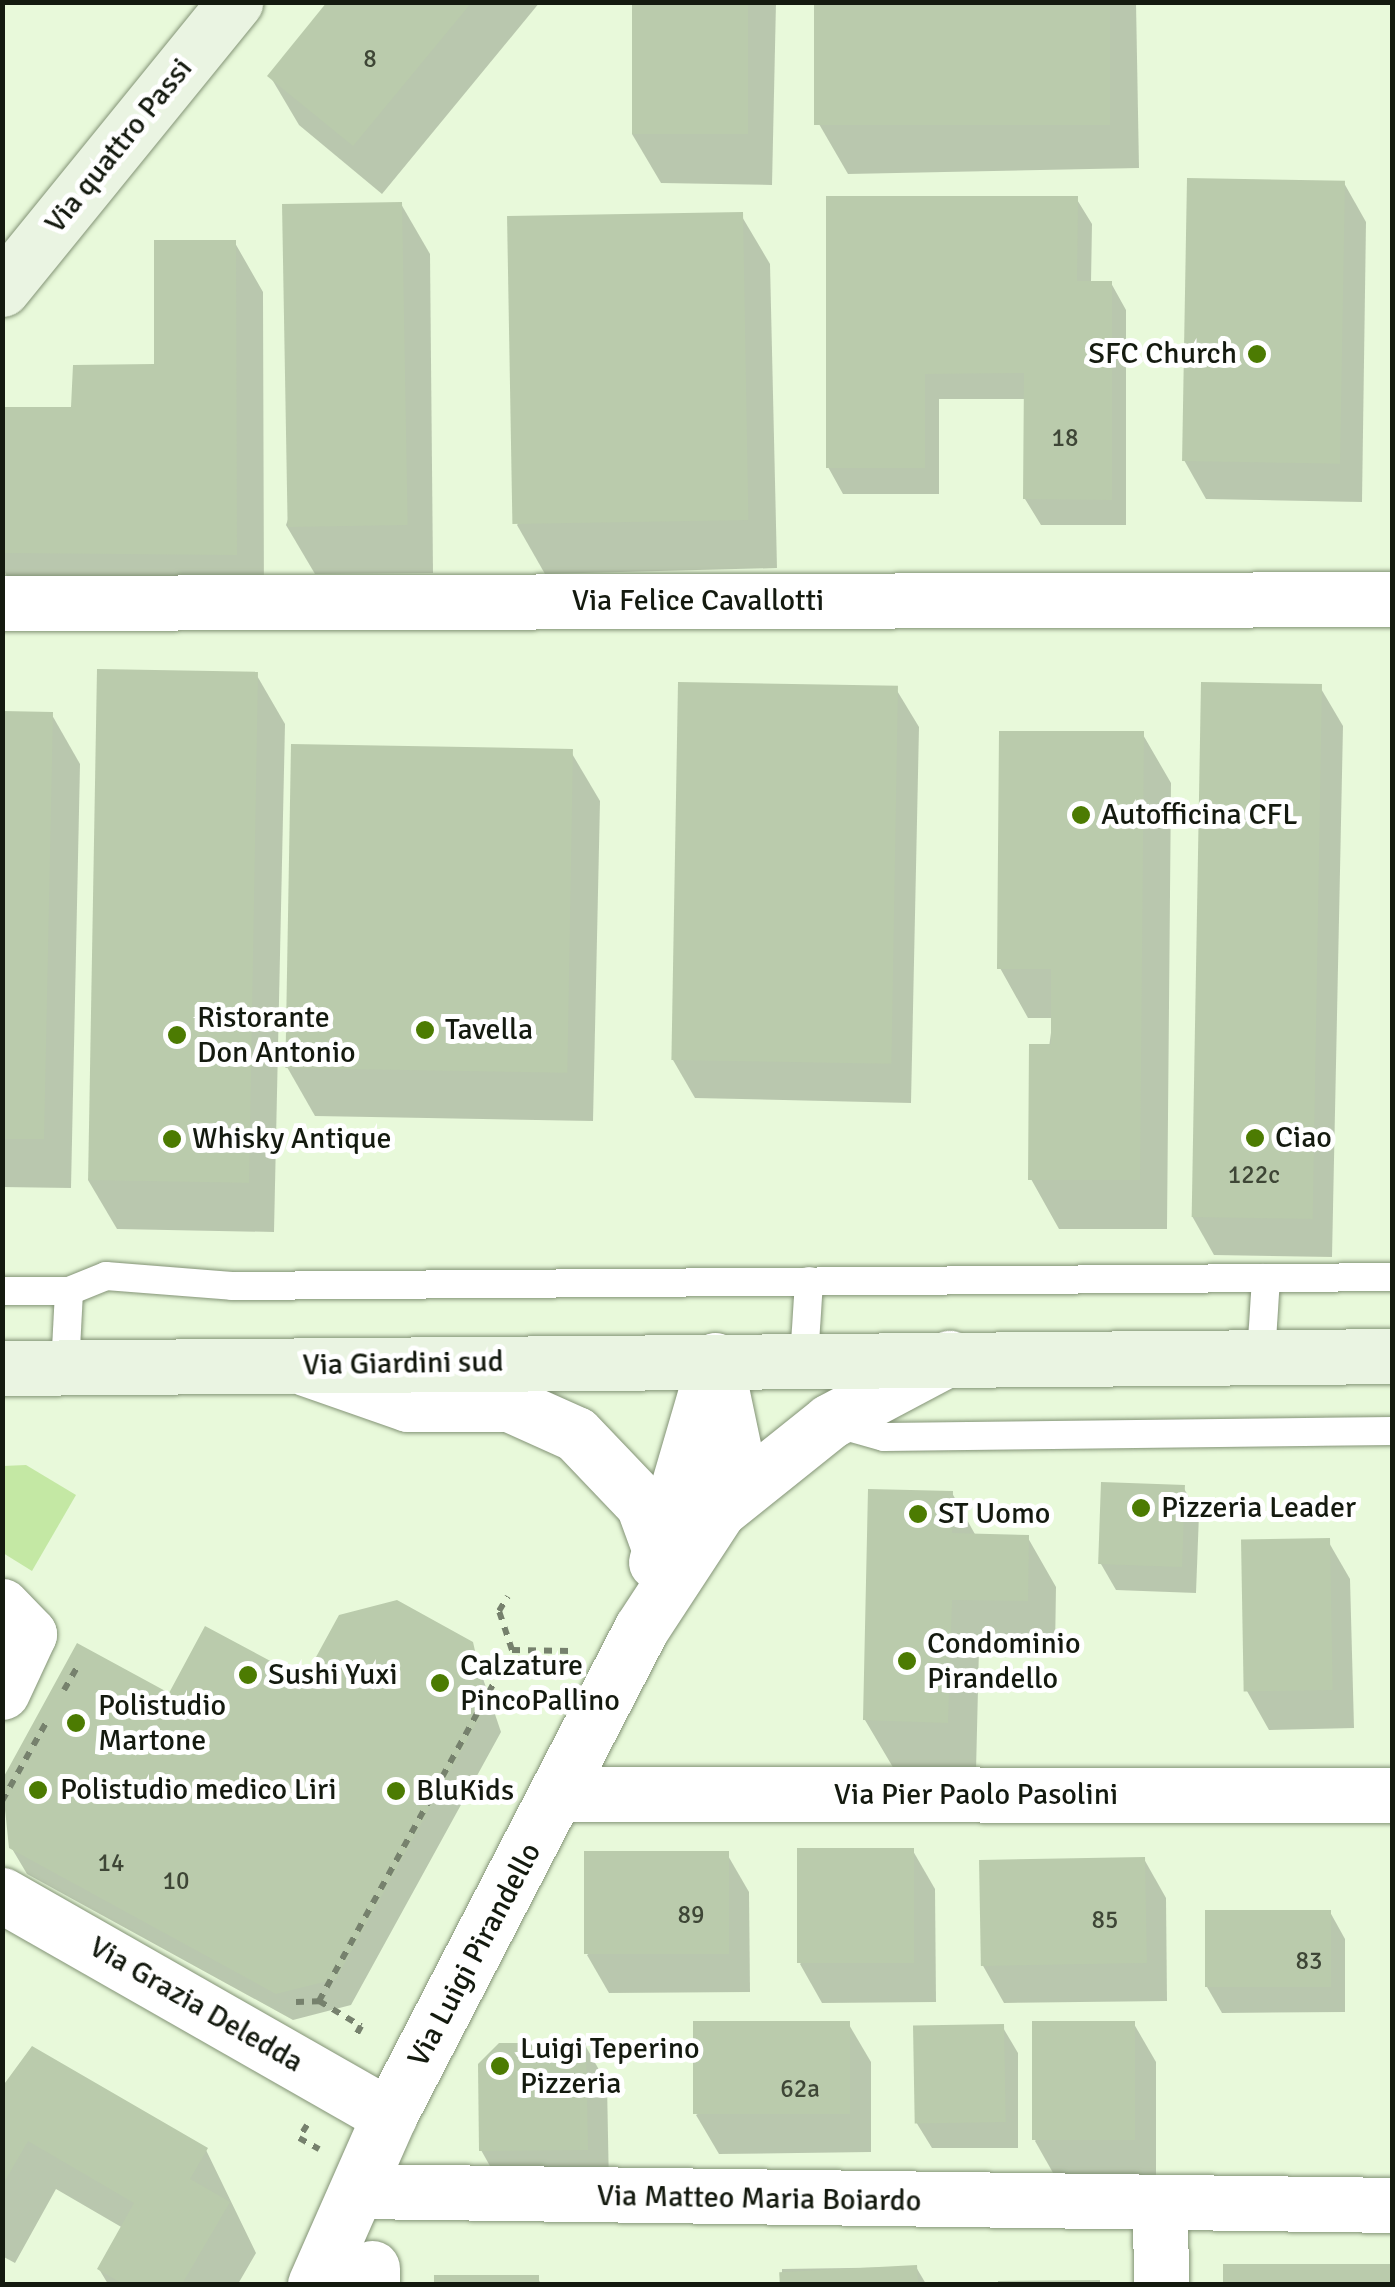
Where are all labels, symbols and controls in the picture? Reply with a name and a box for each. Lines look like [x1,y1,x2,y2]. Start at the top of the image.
house number: 8 [363,44,377,74]
street label: Via quattro Passi [38,52,200,240]
place label: SFC Church [1088,336,1237,372]
marker: SFC Church [1246,343,1268,365]
house number: 18 [1052,423,1078,453]
street label: Via Felice Cavallotti [572,583,824,619]
place label: Autofficina CFL [1101,797,1298,833]
marker: Autofficina CFL [1070,804,1092,826]
place label: Ristorante Don Antonio [197,1000,356,1070]
place label: Tavella [445,1012,533,1048]
marker: Tavella [414,1019,436,1041]
marker: Ristorante Don Antonio [166,1024,188,1046]
place label: Ciao [1275,1120,1332,1156]
place label: Whisky Antique [192,1121,392,1157]
marker: Ciao [1244,1127,1266,1149]
marker: Whisky Antique [161,1128,183,1150]
house number: 122c [1228,1160,1280,1190]
street label: Via Giardini sud [302,1344,504,1384]
place label: Pizzeria Leader [1161,1490,1356,1526]
place label: ST Uomo [938,1496,1050,1532]
marker: Pizzeria Leader [1130,1497,1152,1519]
marker: ST Uomo [907,1503,929,1525]
place label: Condominio Pirandello [927,1626,1080,1696]
place label: Calzature PincoPallino [460,1648,620,1718]
marker: Condominio Pirandello [896,1650,918,1672]
place label: Sushi Yuxi [268,1657,398,1693]
marker: Sushi Yuxi [237,1664,259,1686]
marker: Calzature PincoPallino [429,1672,451,1694]
place label: Polistudio Martone [98,1688,226,1758]
marker: Polistudio Martone [63,1710,89,1736]
place label: Polistudio medico Liri [60,1772,337,1808]
place label: BluKids [416,1773,514,1809]
marker: Polistudio medico Liri [25,1777,51,1803]
street label: Via Pier Paolo Pasolini [834,1777,1118,1813]
marker: BluKids [385,1780,407,1802]
street label: Via Luigi Pirandello [401,1837,549,2073]
house number: 14 [98,1848,124,1878]
house number: 10 [163,1866,189,1896]
house number: 89 [678,1900,704,1930]
house number: 85 [1092,1905,1118,1935]
street label: Via Grazia Deledda [83,1929,309,2081]
house number: 83 [1296,1946,1322,1976]
place label: Luigi Teperino Pizzeria [520,2031,700,2102]
marker: Luigi Teperino Pizzeria [489,2055,511,2077]
house number: 62a [780,2074,820,2104]
street label: Via Matteo Maria Boiardo [596,2178,922,2220]

